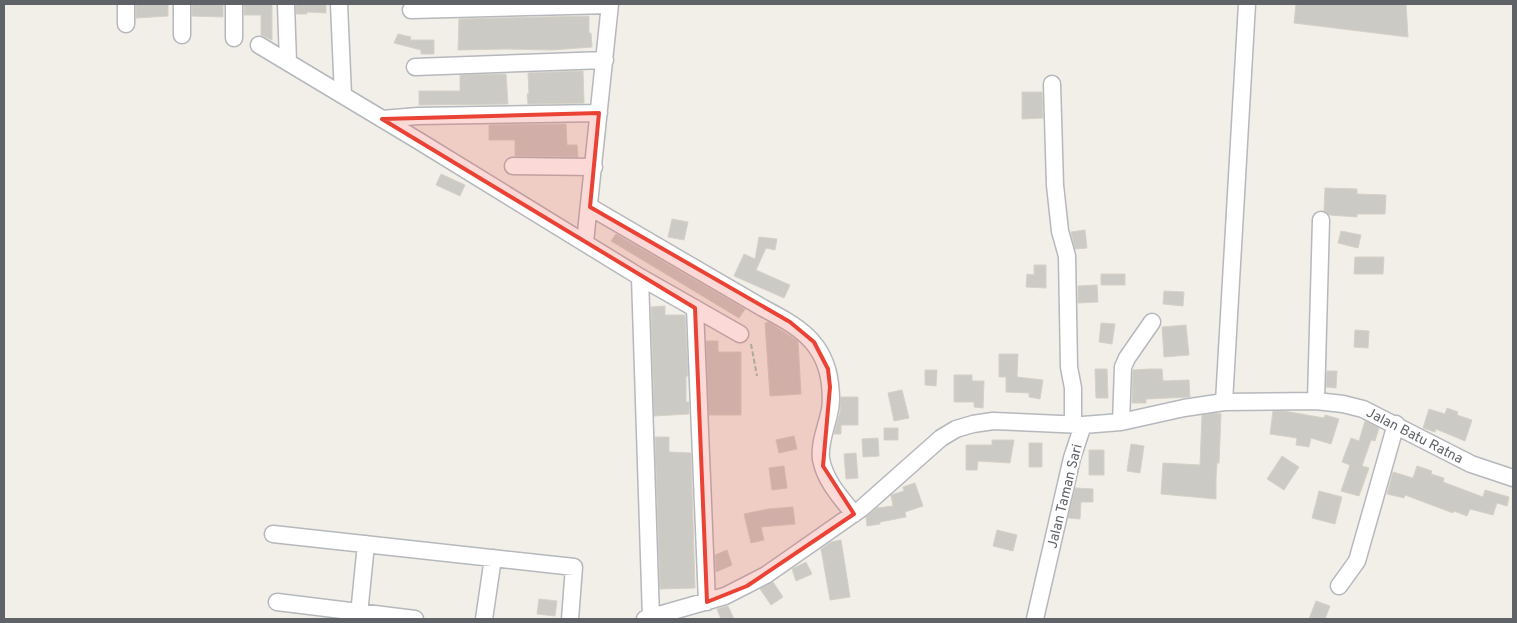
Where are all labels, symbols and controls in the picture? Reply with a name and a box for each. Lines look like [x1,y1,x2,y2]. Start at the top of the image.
street label: Jalan Batu Ratna [1363,405,1466,468]
street label: Jalan Taman Sari [1044,442,1087,550]

